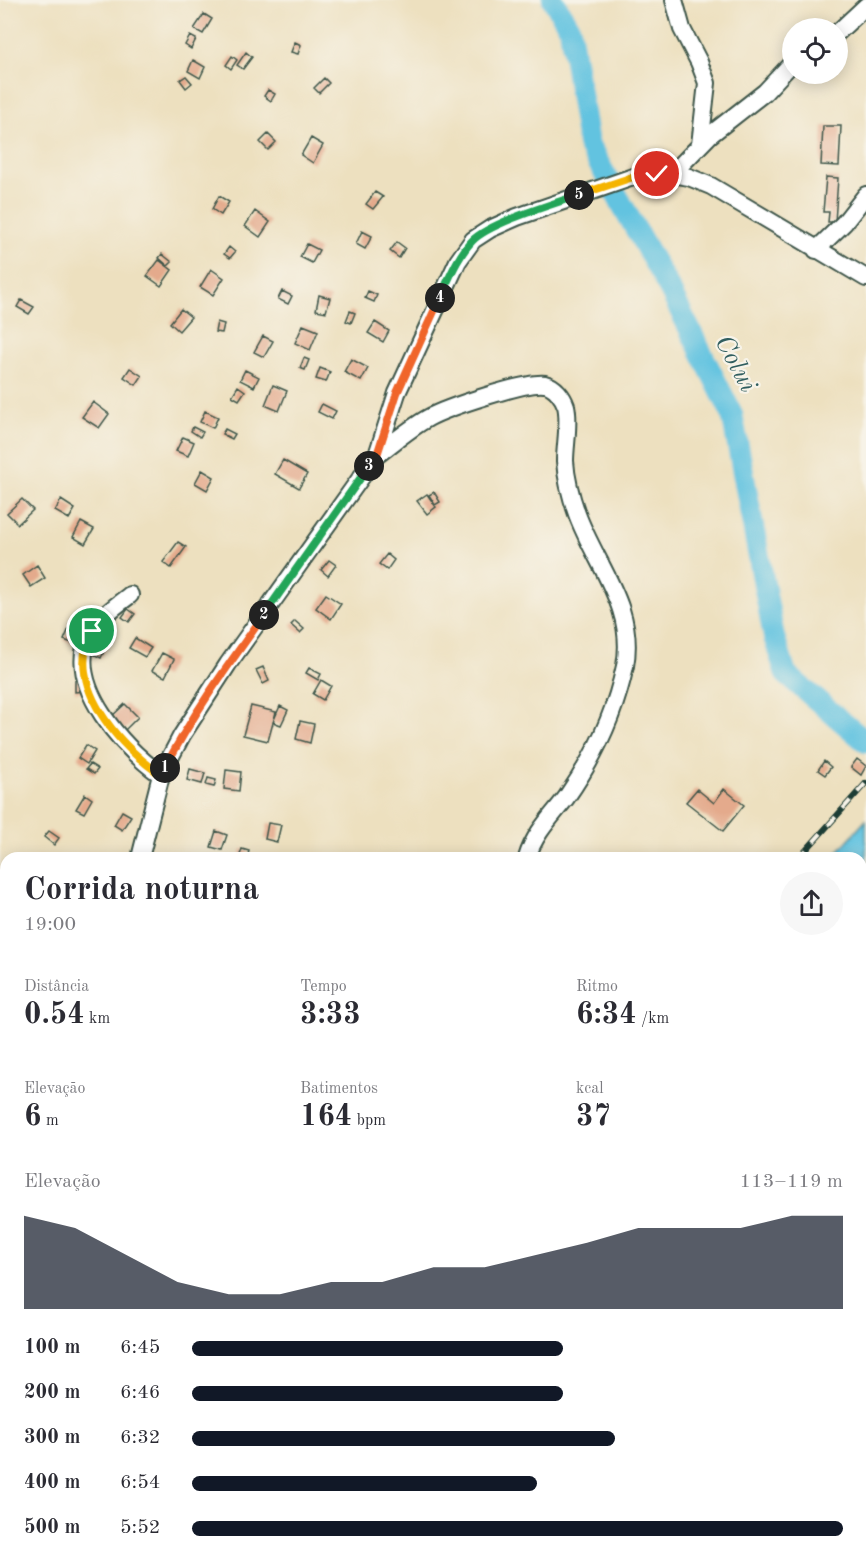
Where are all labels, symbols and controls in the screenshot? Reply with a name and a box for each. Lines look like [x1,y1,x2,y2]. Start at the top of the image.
map controls [782,18,848,84]
button: locate [782,18,848,84]
pin [631,148,682,199]
icon: check [640,157,673,190]
pin: 5 [564,180,594,210]
text: 5 [574,187,584,203]
pin: 4 [425,283,455,313]
text: 4 [435,290,445,306]
water label: Colui [710,331,761,397]
pin: 3 [354,451,384,481]
text: 3 [364,458,374,474]
pin: 2 [249,600,279,630]
pin [66,605,117,656]
text: 2 [259,607,269,623]
icon: arrive [75,614,108,647]
pin: 1 [150,753,180,783]
text: 1 [160,760,170,776]
button: share [780,872,843,935]
text: Corrida noturna [24,874,259,907]
text: 19:00 [24,915,76,935]
text: Distância [24,979,89,995]
text: Tempo [300,979,347,995]
text: Ritmo [576,979,618,995]
text: 0.54 [24,1000,85,1030]
text: 3:33 [300,1000,361,1030]
text: 6:34 [576,1000,637,1030]
text: km [85,1011,110,1027]
text: /km [637,1011,669,1027]
text: Elevação [24,1081,85,1097]
text: Batimentos [300,1081,378,1097]
text: kcal [576,1081,604,1097]
text: 6 [24,1102,41,1132]
text: 164 [300,1102,352,1132]
text: 37 [576,1102,611,1132]
text: m [41,1113,59,1129]
text: bpm [352,1113,386,1129]
text: Elevação [24,1172,101,1192]
text: 113–119 m [740,1172,843,1192]
text: 100 m [24,1338,80,1358]
text: 6:45 [120,1338,160,1358]
text: 200 m [24,1383,80,1403]
text: 6:46 [120,1383,160,1403]
text: 300 m [24,1428,80,1448]
text: 6:32 [120,1428,160,1448]
text: 400 m [24,1473,80,1493]
text: 6:54 [120,1473,160,1493]
text: 500 m [24,1518,80,1538]
text: 5:52 [120,1518,160,1538]

